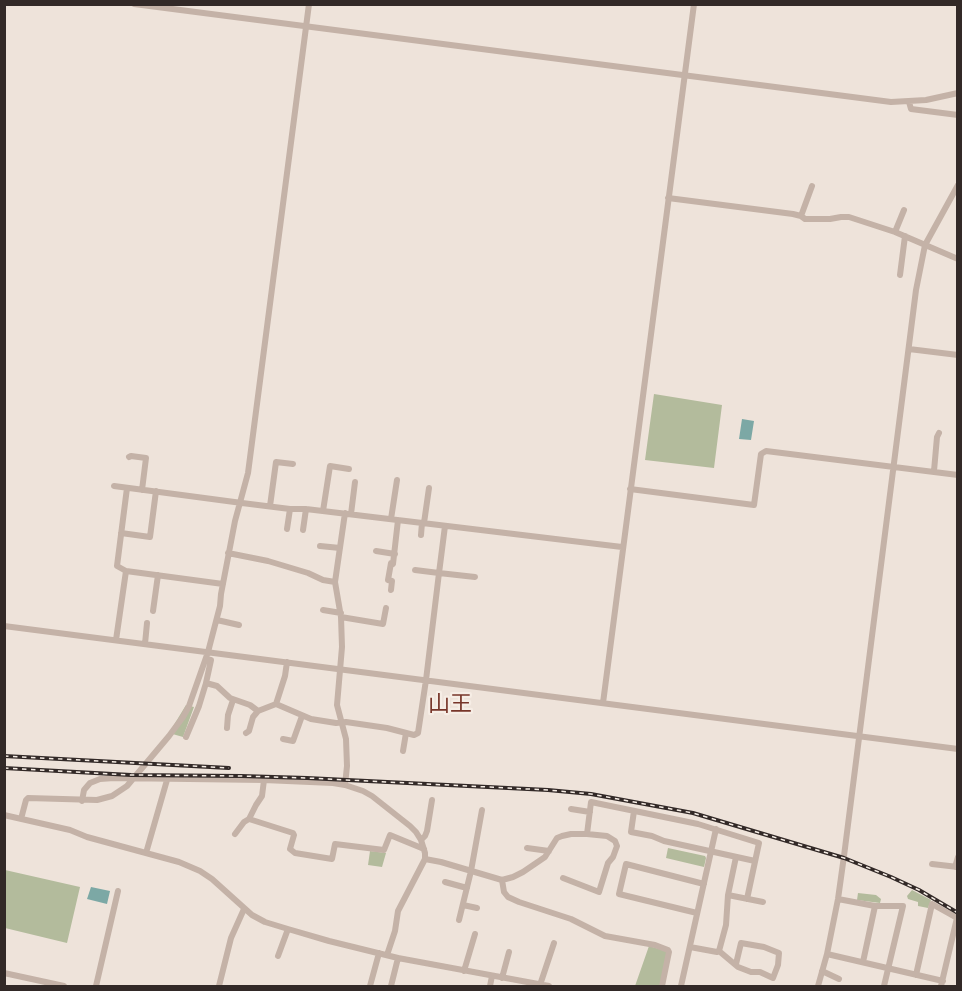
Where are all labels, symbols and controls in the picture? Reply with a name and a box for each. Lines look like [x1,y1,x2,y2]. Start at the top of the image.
district label: 山王 [428,691,472,717]

